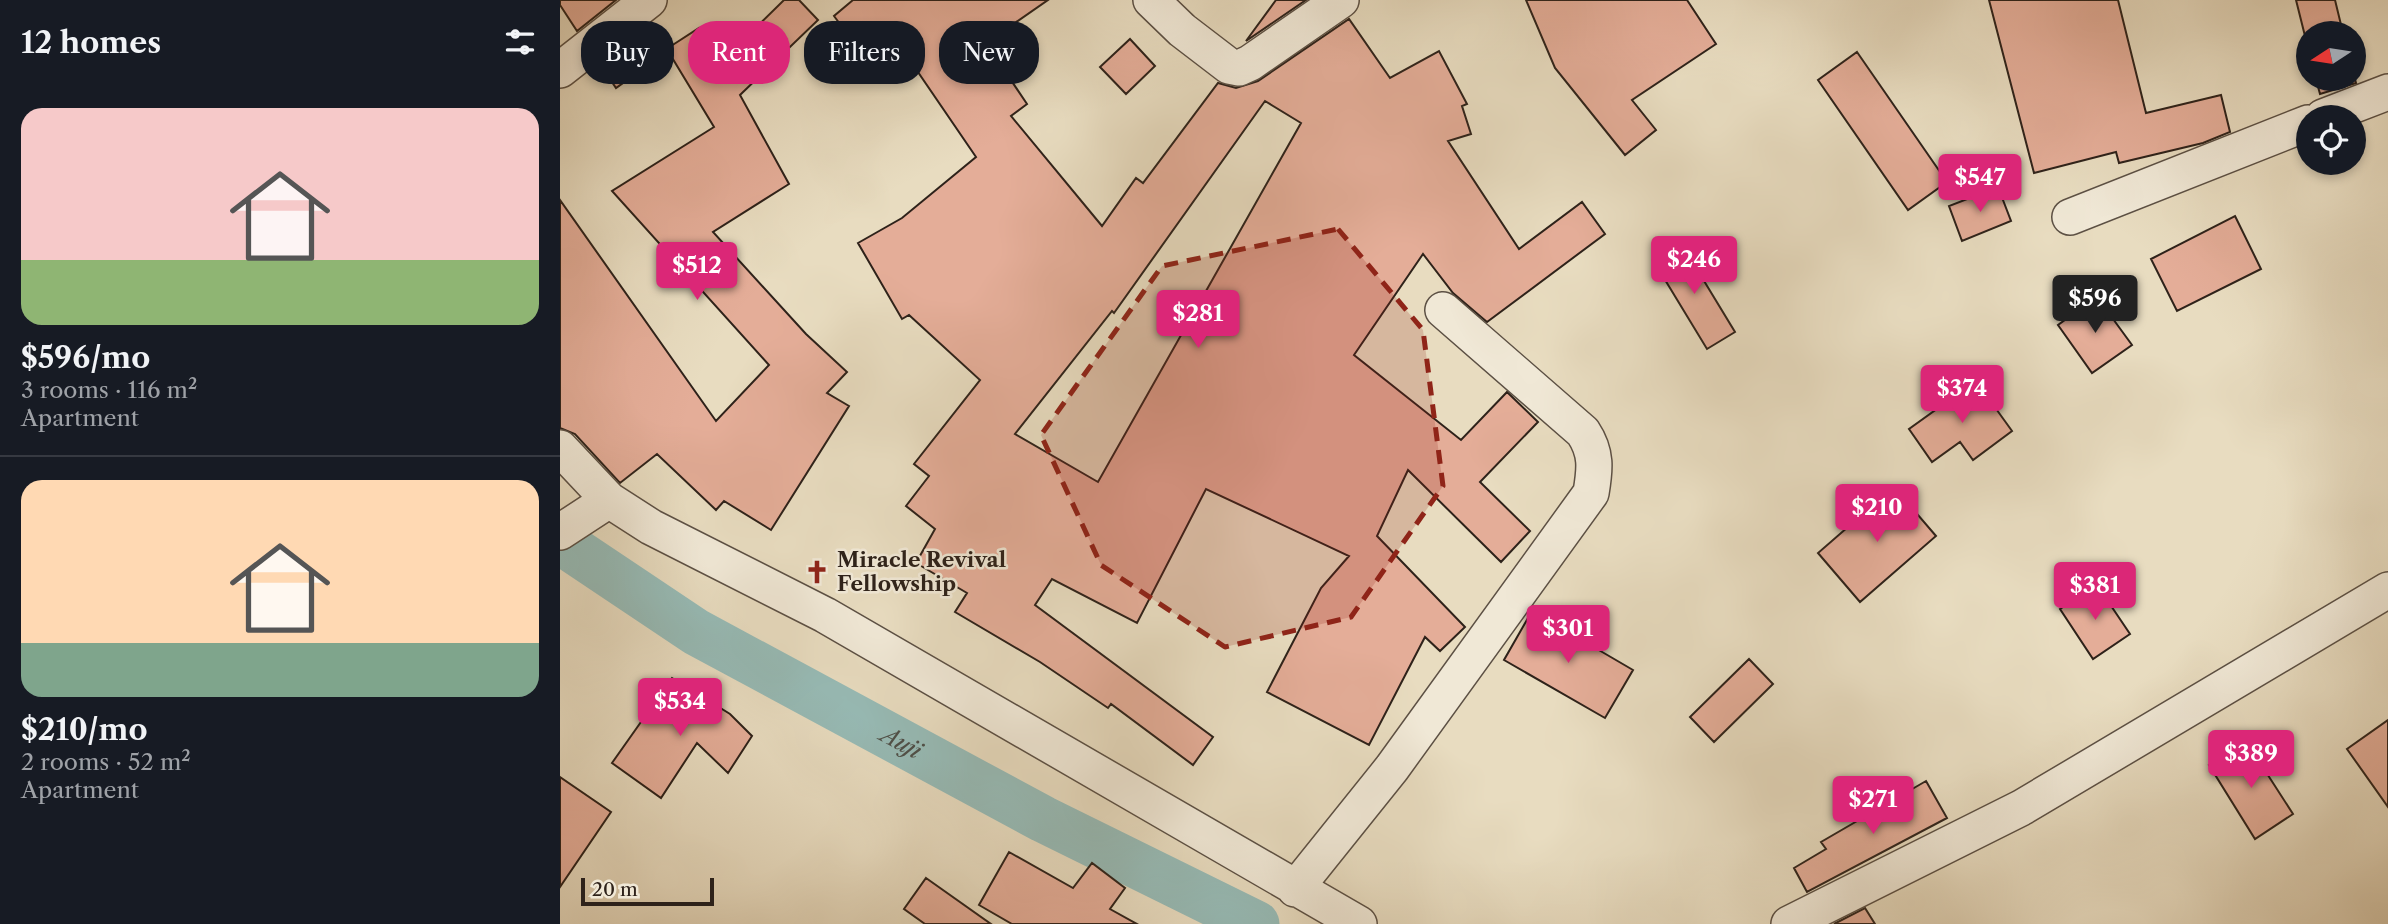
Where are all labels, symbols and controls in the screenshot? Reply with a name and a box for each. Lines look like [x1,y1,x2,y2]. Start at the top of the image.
chip: Buy [581,21,674,84]
chip: Rent [688,21,790,84]
chip: Filters [804,21,925,84]
chip: New [939,21,1039,84]
north arrow [2296,21,2366,91]
map controls [2296,21,2366,175]
icon: filters [501,23,539,61]
text: 12 homes [21,24,161,61]
button: locate [2296,105,2366,175]
icon: home [217,153,343,279]
pin: $547 [1939,154,2021,214]
text: $547 [1954,163,2006,191]
pin: $246 [1653,236,1735,296]
pin: $512 [656,243,738,302]
text: $246 [1667,245,1721,273]
text: $512 [672,251,722,279]
pin: $596 [2054,276,2136,335]
text: $596 [2068,284,2122,312]
pin: $281 [1157,290,1239,350]
text: $281 [1173,299,1223,327]
text: $596/mo [21,339,150,376]
pin: $374 [1921,366,2003,425]
text: $374 [1937,374,1987,402]
text: 3 rooms · 116 m² [21,376,197,404]
text: Apartment [21,404,139,432]
pin: $210 [1836,484,1918,544]
text: $210 [1851,493,1903,521]
icon: home [217,525,343,651]
place label: Miracle Revival Fellowship [837,547,1006,596]
church icon: Miracle Revival Fellowship [803,558,831,586]
pin: $381 [2054,562,2136,622]
text: $381 [2070,571,2120,599]
pin: $301 [1527,606,1609,665]
text: $301 [1543,614,1593,642]
pin: $534 [639,678,721,738]
text: $534 [654,687,706,715]
text: $210/mo [21,711,148,748]
water label: Auji [874,719,928,766]
pin: $389 [2210,730,2292,790]
text: $389 [2224,739,2278,767]
text: 2 rooms · 52 m² [21,748,191,776]
text: Apartment [21,776,139,804]
pin: $271 [1832,776,1914,836]
text: $271 [1849,785,1897,813]
scale bar [581,875,714,907]
text: 20 m [592,878,638,901]

